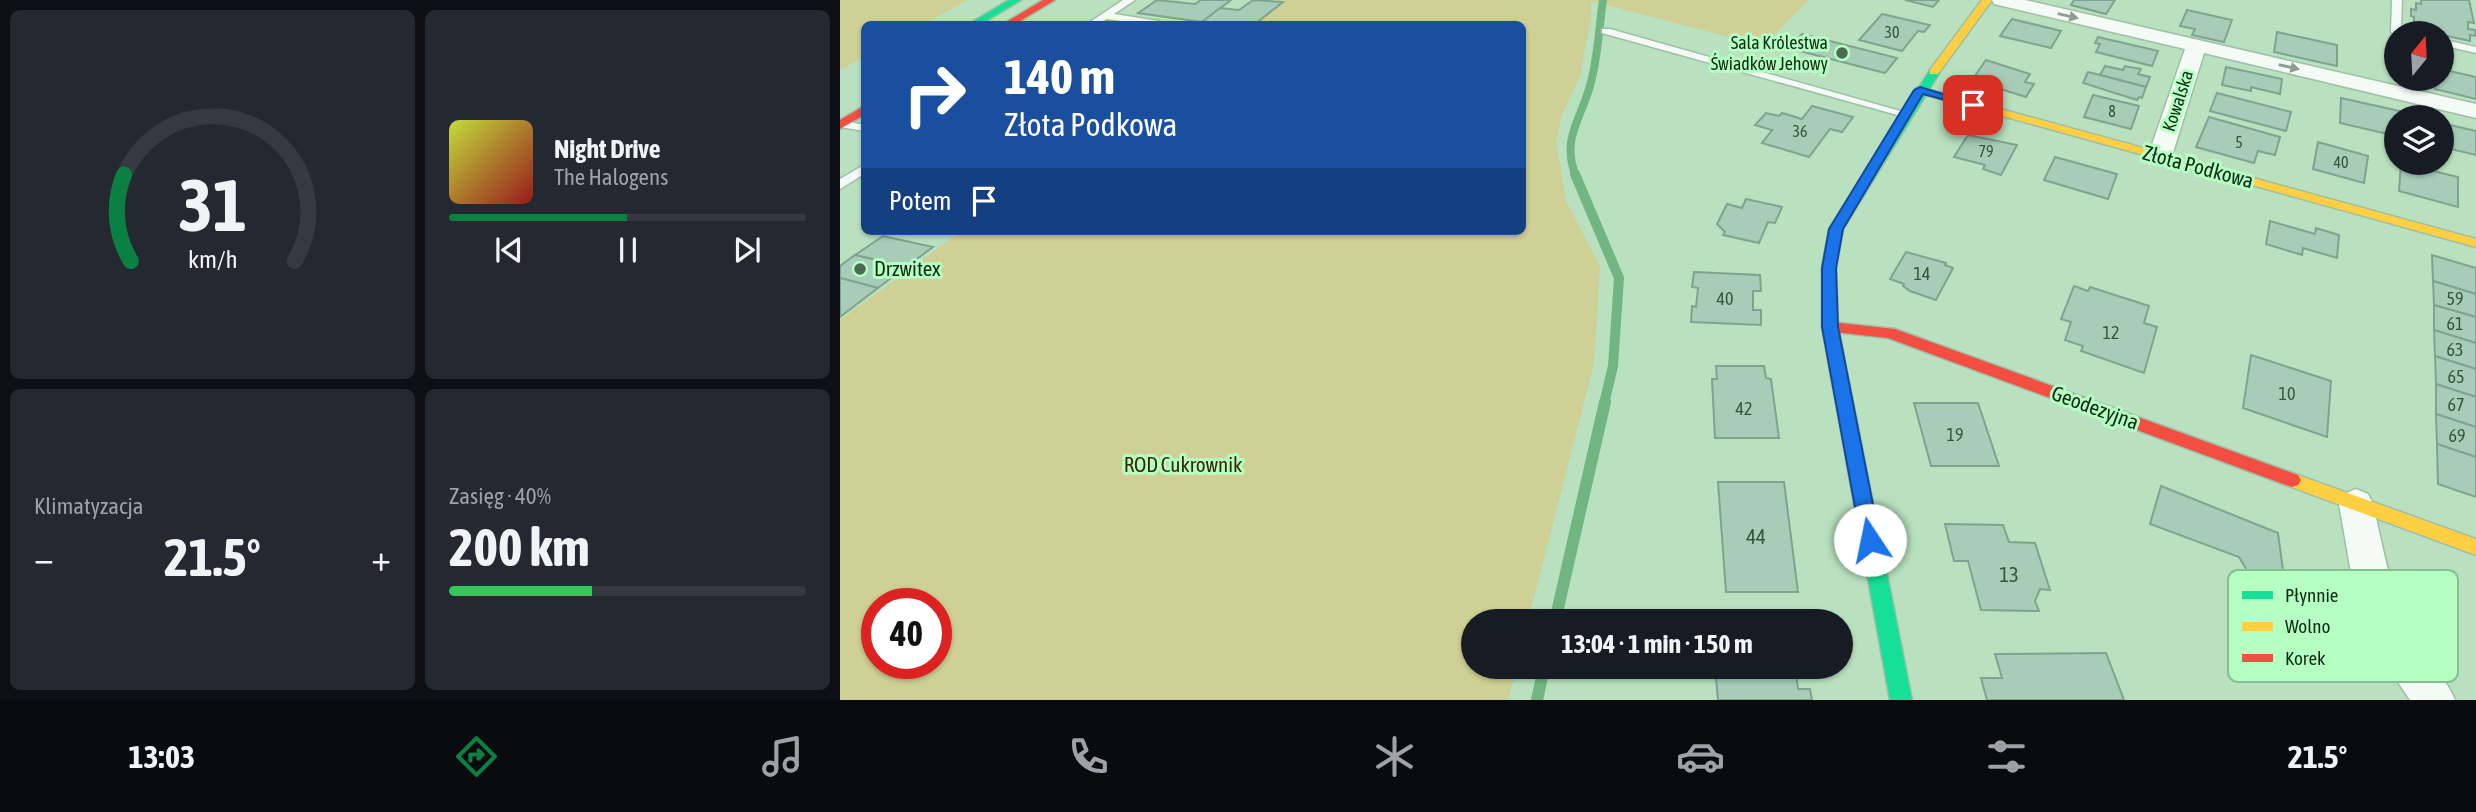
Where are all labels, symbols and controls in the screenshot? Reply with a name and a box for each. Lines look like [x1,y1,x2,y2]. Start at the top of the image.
one-way arrow [2057,10,2079,21]
north arrow [2384,21,2454,91]
map controls [2384,21,2454,175]
house number: 30 [1884,23,1900,41]
place label: Sala Królestwa Świadków Jehowy [1711,32,1828,74]
marker: Sala Królestwa Świadków Jehowy [1834,45,1850,61]
text: 140 m [1004,48,1115,104]
icon: right [889,49,980,140]
one-way arrow [2278,62,2300,73]
street label: Kowalska [2158,68,2197,134]
pin [1943,75,2003,135]
icon: arrive [1954,86,1992,124]
house number: 8 [2108,102,2116,120]
button: layers [2384,105,2454,175]
text: Złota Podkowa [1004,106,1177,143]
house number: 36 [1792,122,1808,140]
house number: 5 [2235,133,2243,151]
text: Night Drive [554,134,661,164]
street label: Złota Podkowa [2140,140,2256,192]
house number: 79 [1978,142,1994,160]
house number: 40 [2333,153,2349,171]
text: 31 [178,163,247,246]
text: The Halogens [554,164,668,190]
icon: arrive [965,182,1003,220]
text: Potem [889,186,951,216]
icon: previous [490,231,528,269]
icon: pause [609,231,647,269]
icon: next [728,231,766,269]
text: km/h [188,245,237,273]
place label: Drzwitex [874,256,941,280]
marker: Drzwitex [852,261,868,277]
house number: 14 [1914,263,1930,284]
house number: 40 [1717,288,1733,309]
house number: 59 [2447,288,2463,309]
house number: 61 [2447,313,2463,334]
house number: 12 [2103,322,2119,343]
house number: 63 [2447,339,2463,360]
house number: 65 [2448,366,2464,387]
street label: Geodezyjna [2049,380,2142,434]
house number: 10 [2279,383,2295,404]
house number: 67 [2448,394,2464,415]
house number: 42 [1736,398,1752,419]
house number: 19 [1947,424,1963,445]
house number: 69 [2449,425,2465,446]
park label: ROD Cukrownik [1124,452,1242,476]
text: Zasięg · 40% [449,483,551,509]
text: Klimatyzacja [34,493,143,519]
position arrow [1833,503,1907,577]
text: 200 km [449,517,590,577]
house number: 44 [1746,524,1766,548]
text: 21.5° [164,527,261,587]
text: − [34,536,54,579]
text: + [371,536,391,579]
house number: 13 [1999,562,2019,586]
legend [2228,570,2458,682]
text: Płynnie [2285,584,2338,606]
speed limit sign: 40 [861,588,952,679]
text: Wolno [2285,615,2330,637]
text: 13:04 · 1 min · 150 m [1561,629,1753,659]
text: Korek [2285,647,2326,669]
icon: directions [452,732,501,781]
icon: music [758,732,807,781]
icon: phone [1064,732,1113,781]
icon: climate [1370,732,1419,781]
icon: car [1676,732,1725,781]
icon: filters [1982,732,2031,781]
text: 13:03 [128,738,195,775]
text: 21.5° [2288,738,2347,775]

